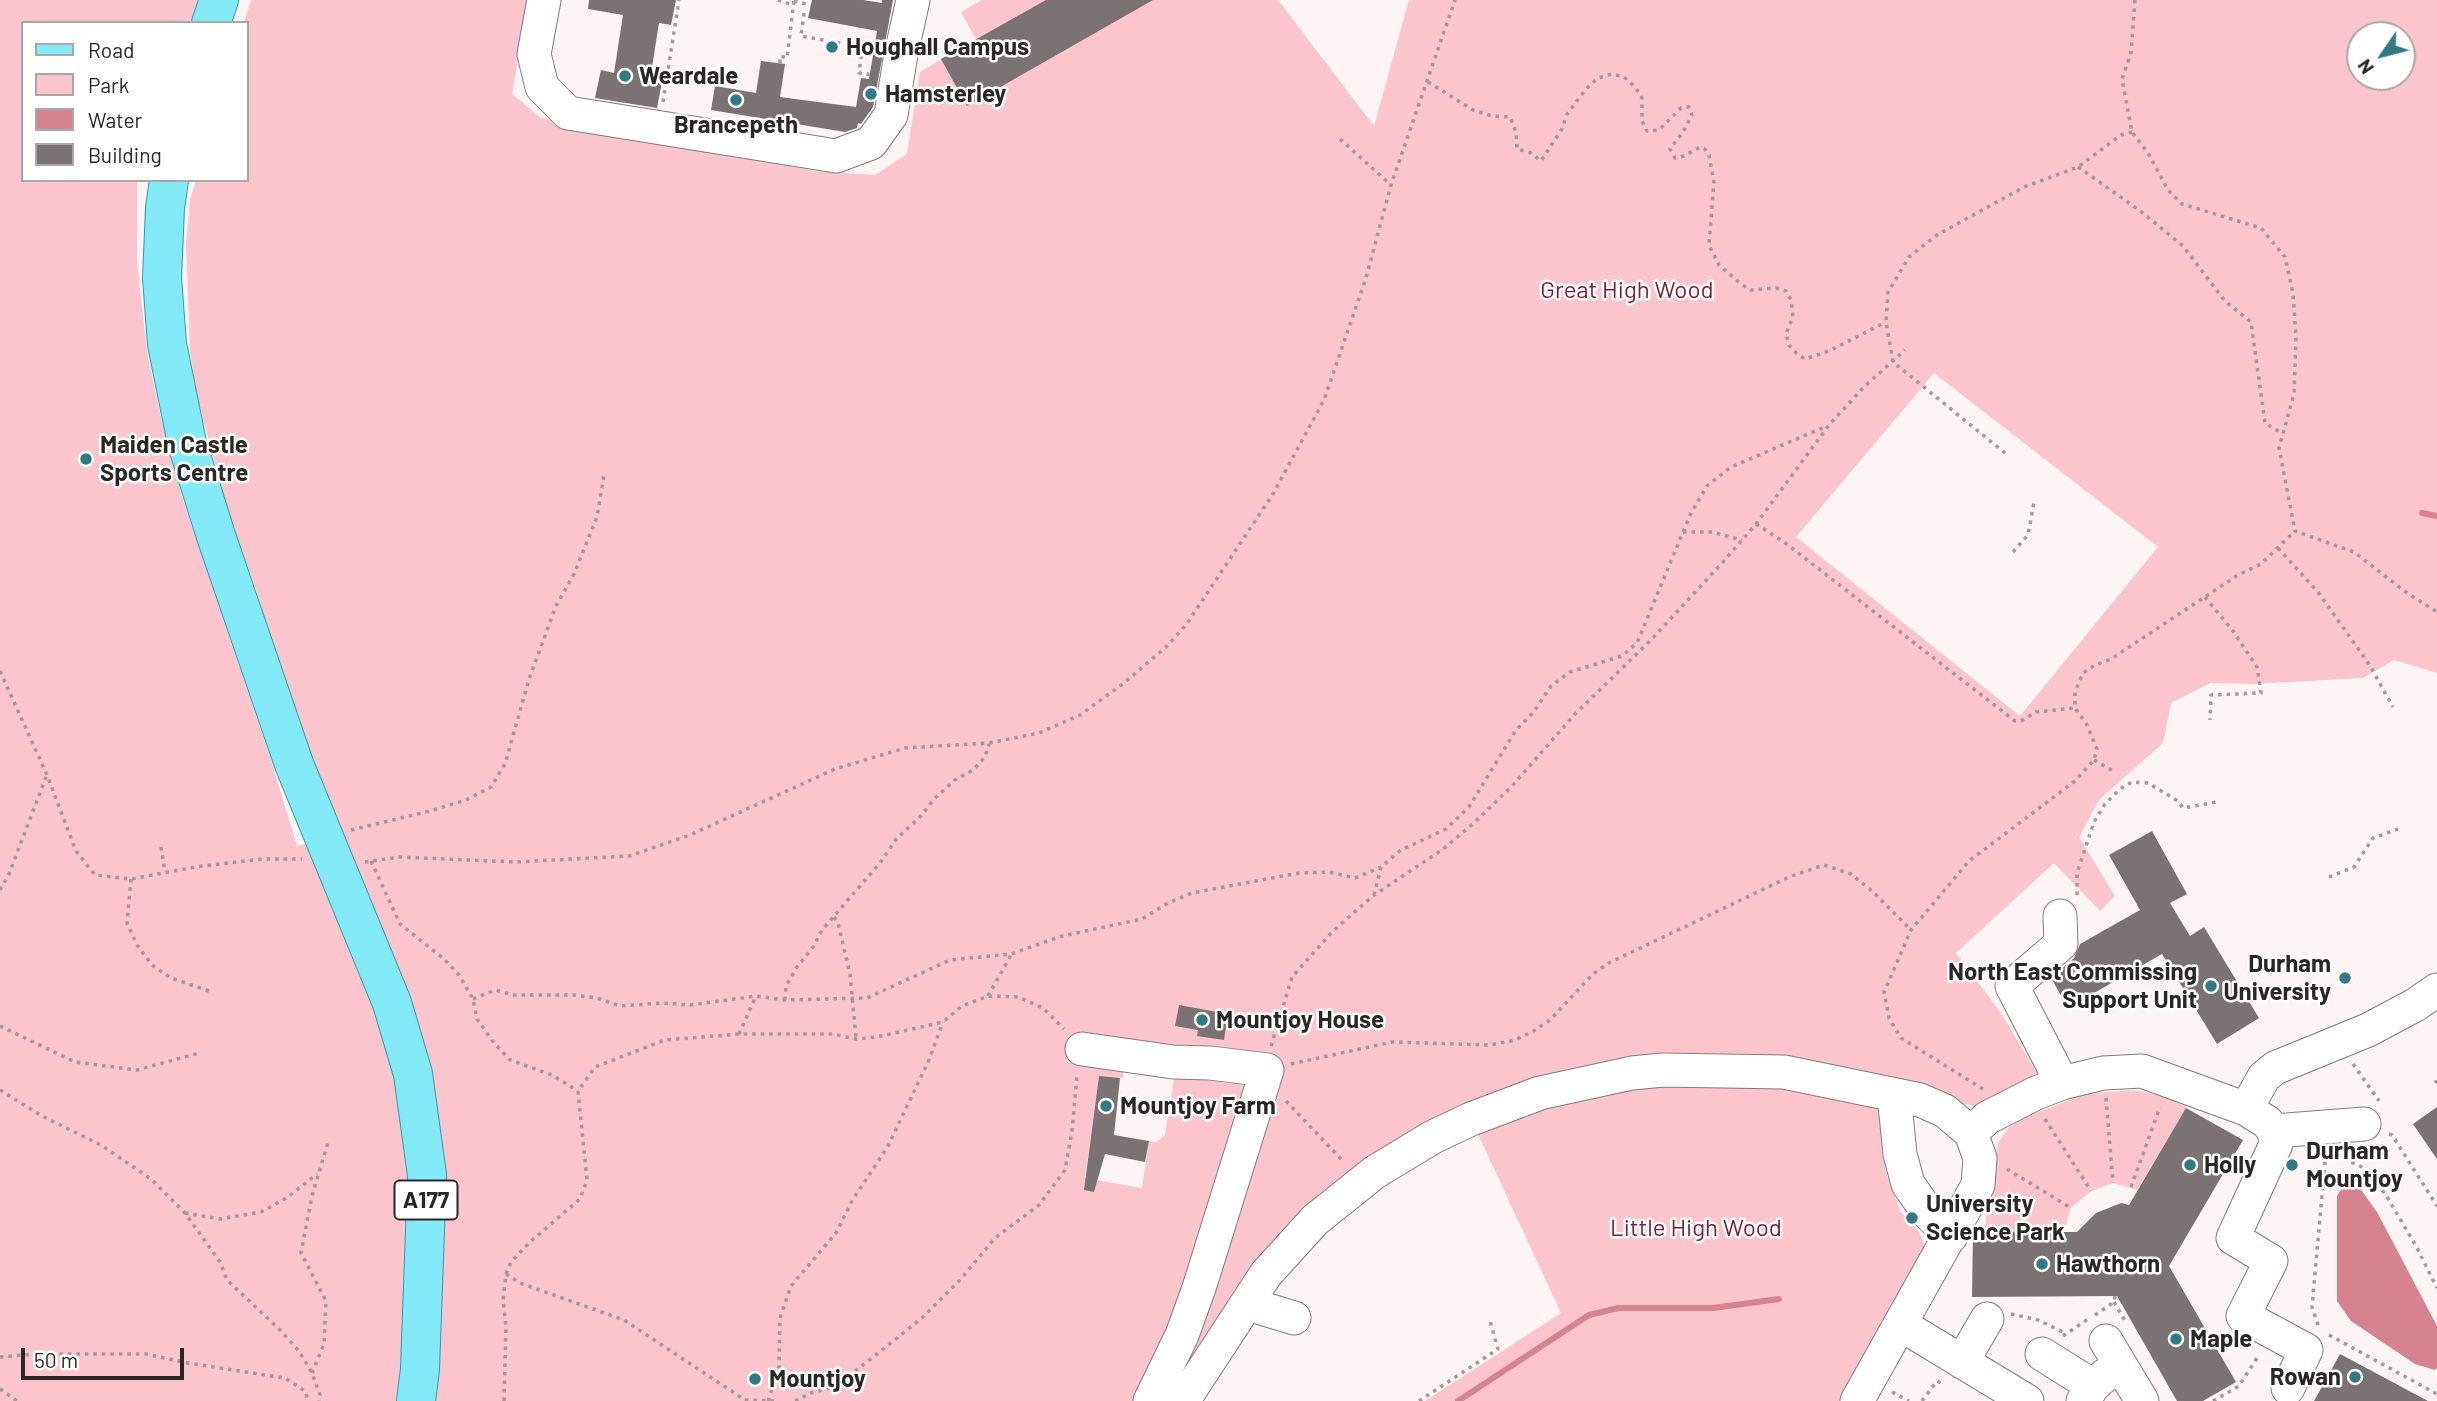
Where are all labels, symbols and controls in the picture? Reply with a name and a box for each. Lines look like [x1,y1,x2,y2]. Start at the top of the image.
legend [21,21,248,182]
north arrow [2346,21,2416,91]
place label: Houghall Campus [846,33,1029,61]
text: Road [88,37,134,62]
marker: Houghall Campus [824,39,840,55]
text: N [2352,55,2378,79]
place label: Weardale [639,62,738,90]
marker: Weardale [617,68,633,84]
text: Park [88,72,129,97]
place label: Hamsterley [885,80,1006,108]
marker: Hamsterley [863,86,879,102]
marker: Brancepeth [728,92,744,108]
text: Water [88,107,142,132]
place label: Brancepeth [674,111,798,139]
text: Building [88,142,162,167]
park label: Great High Wood [1540,276,1714,304]
place label: Maiden Castle Sports Centre [100,431,248,487]
marker: Maiden Castle Sports Centre [78,451,94,467]
place label: Durham University [2223,950,2331,1006]
place label: North East Commissing Support Unit [1948,958,2197,1014]
marker: Durham University [2337,970,2353,986]
marker: North East Commissing Support Unit [2203,978,2219,994]
place label: Mountjoy House [1216,1006,1384,1034]
marker: Mountjoy House [1194,1012,1210,1028]
place label: Mountjoy Farm [1120,1092,1276,1120]
marker: Mountjoy Farm [1098,1098,1114,1114]
place label: Durham Mountjoy [2306,1137,2403,1193]
place label: Holly [2204,1151,2256,1179]
marker: Holly [2182,1157,2198,1173]
marker: Durham Mountjoy [2284,1157,2300,1173]
road number: A177 [394,1180,458,1219]
place label: University Science Park [1926,1190,2065,1246]
marker: University Science Park [1904,1210,1920,1226]
park label: Little High Wood [1610,1214,1782,1242]
place label: Hawthorn [2056,1250,2160,1278]
marker: Hawthorn [2034,1256,2050,1272]
place label: Maple [2190,1325,2252,1353]
marker: Maple [2168,1331,2184,1347]
scale bar [24,1334,187,1378]
text: 50 m [34,1347,78,1372]
place label: Rowan [2270,1363,2341,1391]
place label: Mountjoy [769,1365,866,1393]
marker: Rowan [2347,1369,2363,1385]
marker: Mountjoy [747,1371,763,1387]

